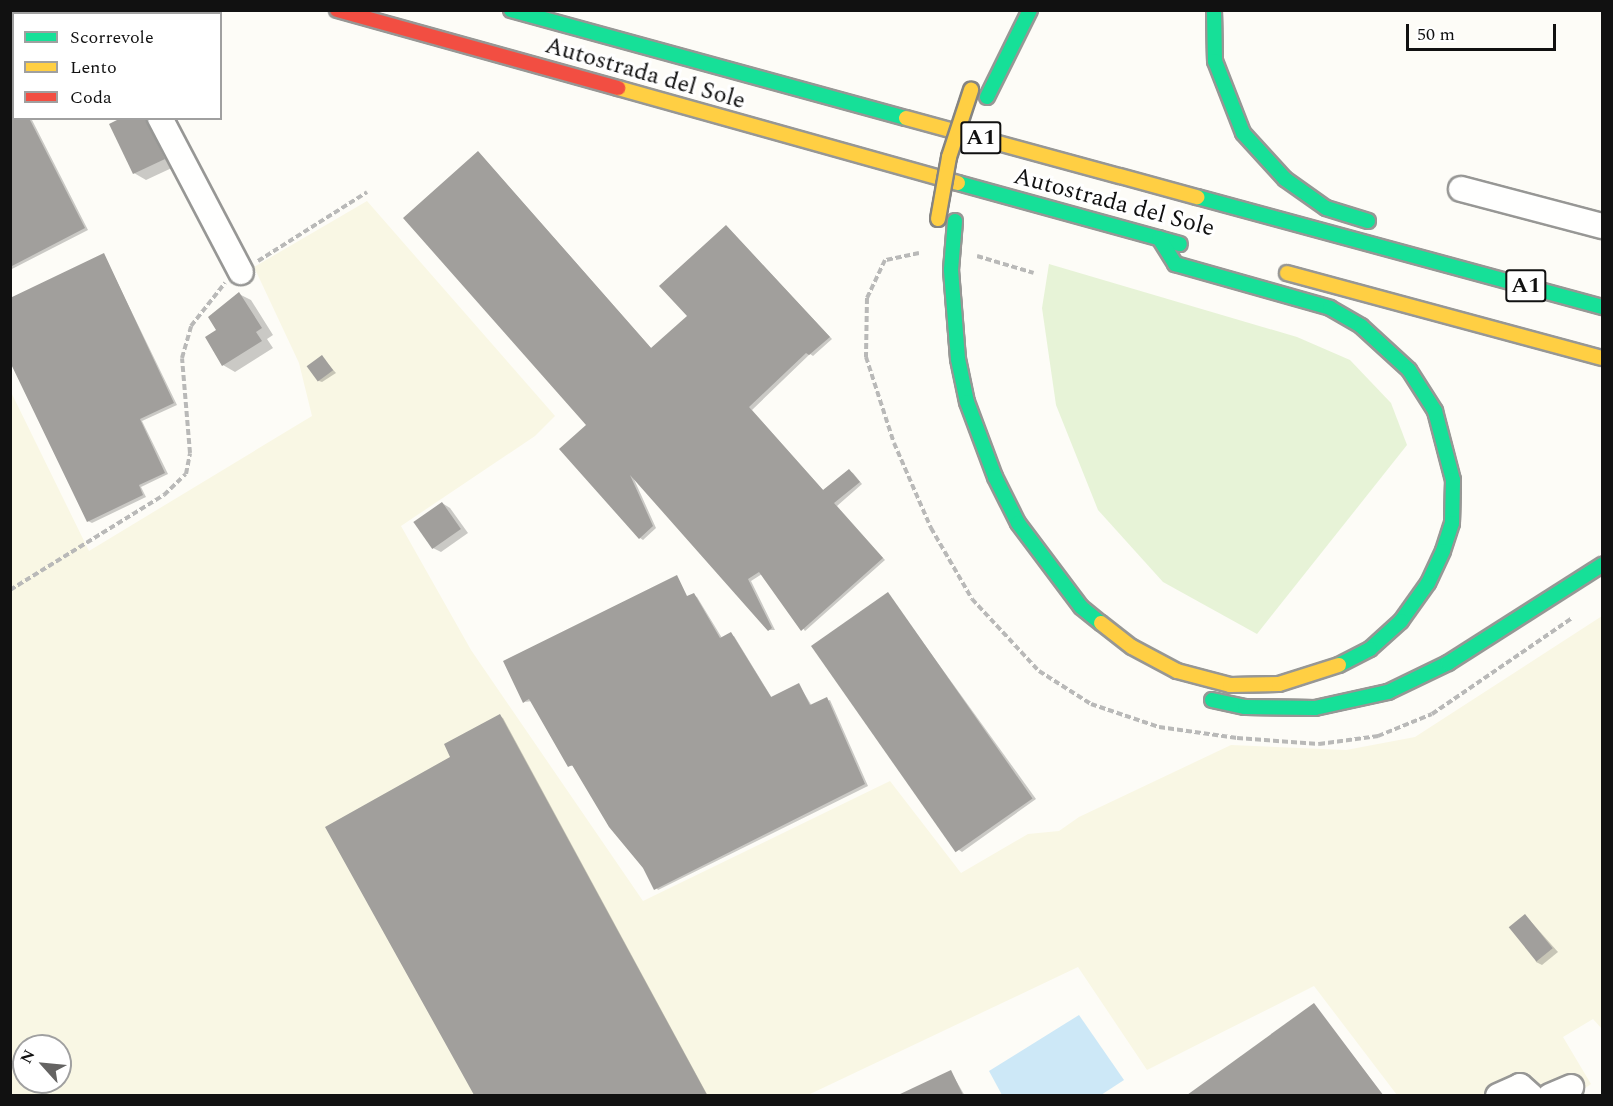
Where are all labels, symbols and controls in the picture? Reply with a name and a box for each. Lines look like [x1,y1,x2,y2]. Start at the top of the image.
legend [12,12,222,120]
scale bar [1409,12,1559,50]
text: 50 m [1417,21,1455,48]
text: Scorrevole [70,24,154,51]
street label: Autostrada del Sole [542,32,748,116]
text: Lento [70,54,117,81]
text: Coda [70,84,112,111]
road number: A1 [960,119,1002,157]
street label: Autostrada del Sole [1010,162,1218,244]
road number: A1 [1505,267,1547,305]
north arrow [12,1034,72,1094]
text: N [14,1045,41,1068]

